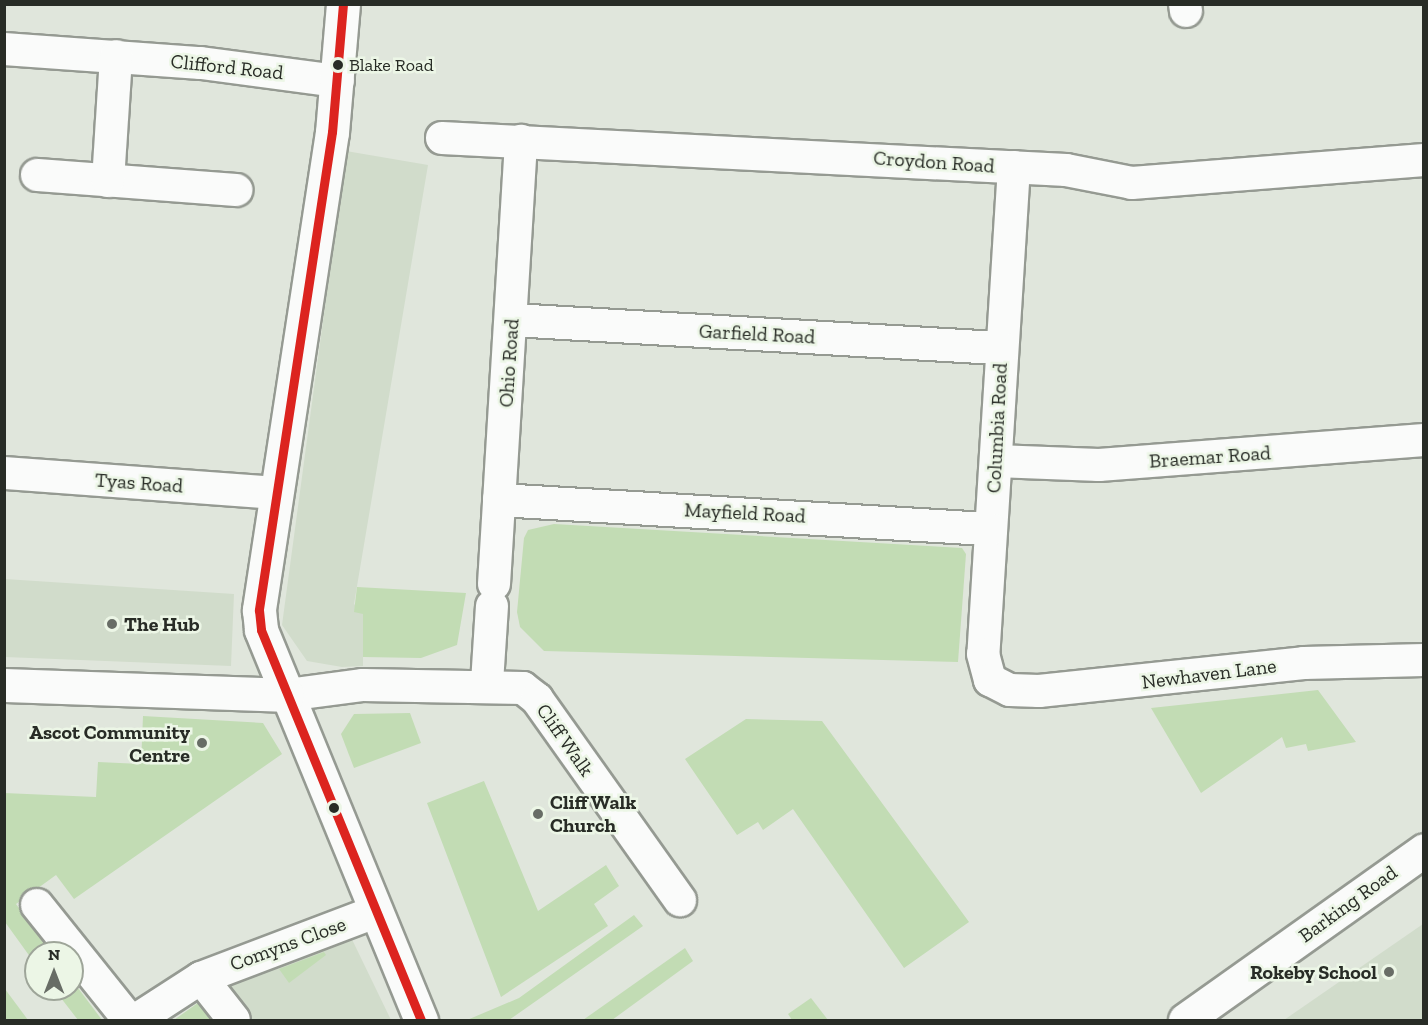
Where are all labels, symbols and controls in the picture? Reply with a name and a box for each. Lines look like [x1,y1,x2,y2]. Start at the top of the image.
street label: Clifford Road [169,49,285,85]
place label: Blake Road [349,54,434,76]
marker: Blake Road [332,59,344,71]
street label: Croydon Road [873,146,995,178]
street label: Ohio Road [494,318,524,408]
street label: Garfield Road [698,319,816,349]
street label: Columbia Road [982,362,1012,494]
street label: Braemar Road [1148,441,1272,473]
street label: Tyas Road [94,468,184,498]
street label: Mayfield Road [684,498,806,528]
place label: The Hub [124,612,200,636]
marker: The Hub [105,617,119,631]
street label: Newhaven Lane [1140,654,1278,694]
street label: Cliff Walk [531,699,599,781]
place label: Ascot Community Centre [29,720,190,767]
marker: Ascot Community Centre [195,736,209,750]
place label: Cliff Walk Church [550,790,637,837]
unlabelled marker [328,802,340,814]
marker: Cliff Walk Church [531,807,545,821]
street label: Barking Road [1294,860,1402,948]
street label: Comyns Close [227,912,349,976]
north arrow [24,941,84,1001]
text: N [48,945,60,964]
place label: Rokeby School [1249,960,1377,984]
marker: Rokeby School [1382,965,1396,979]

